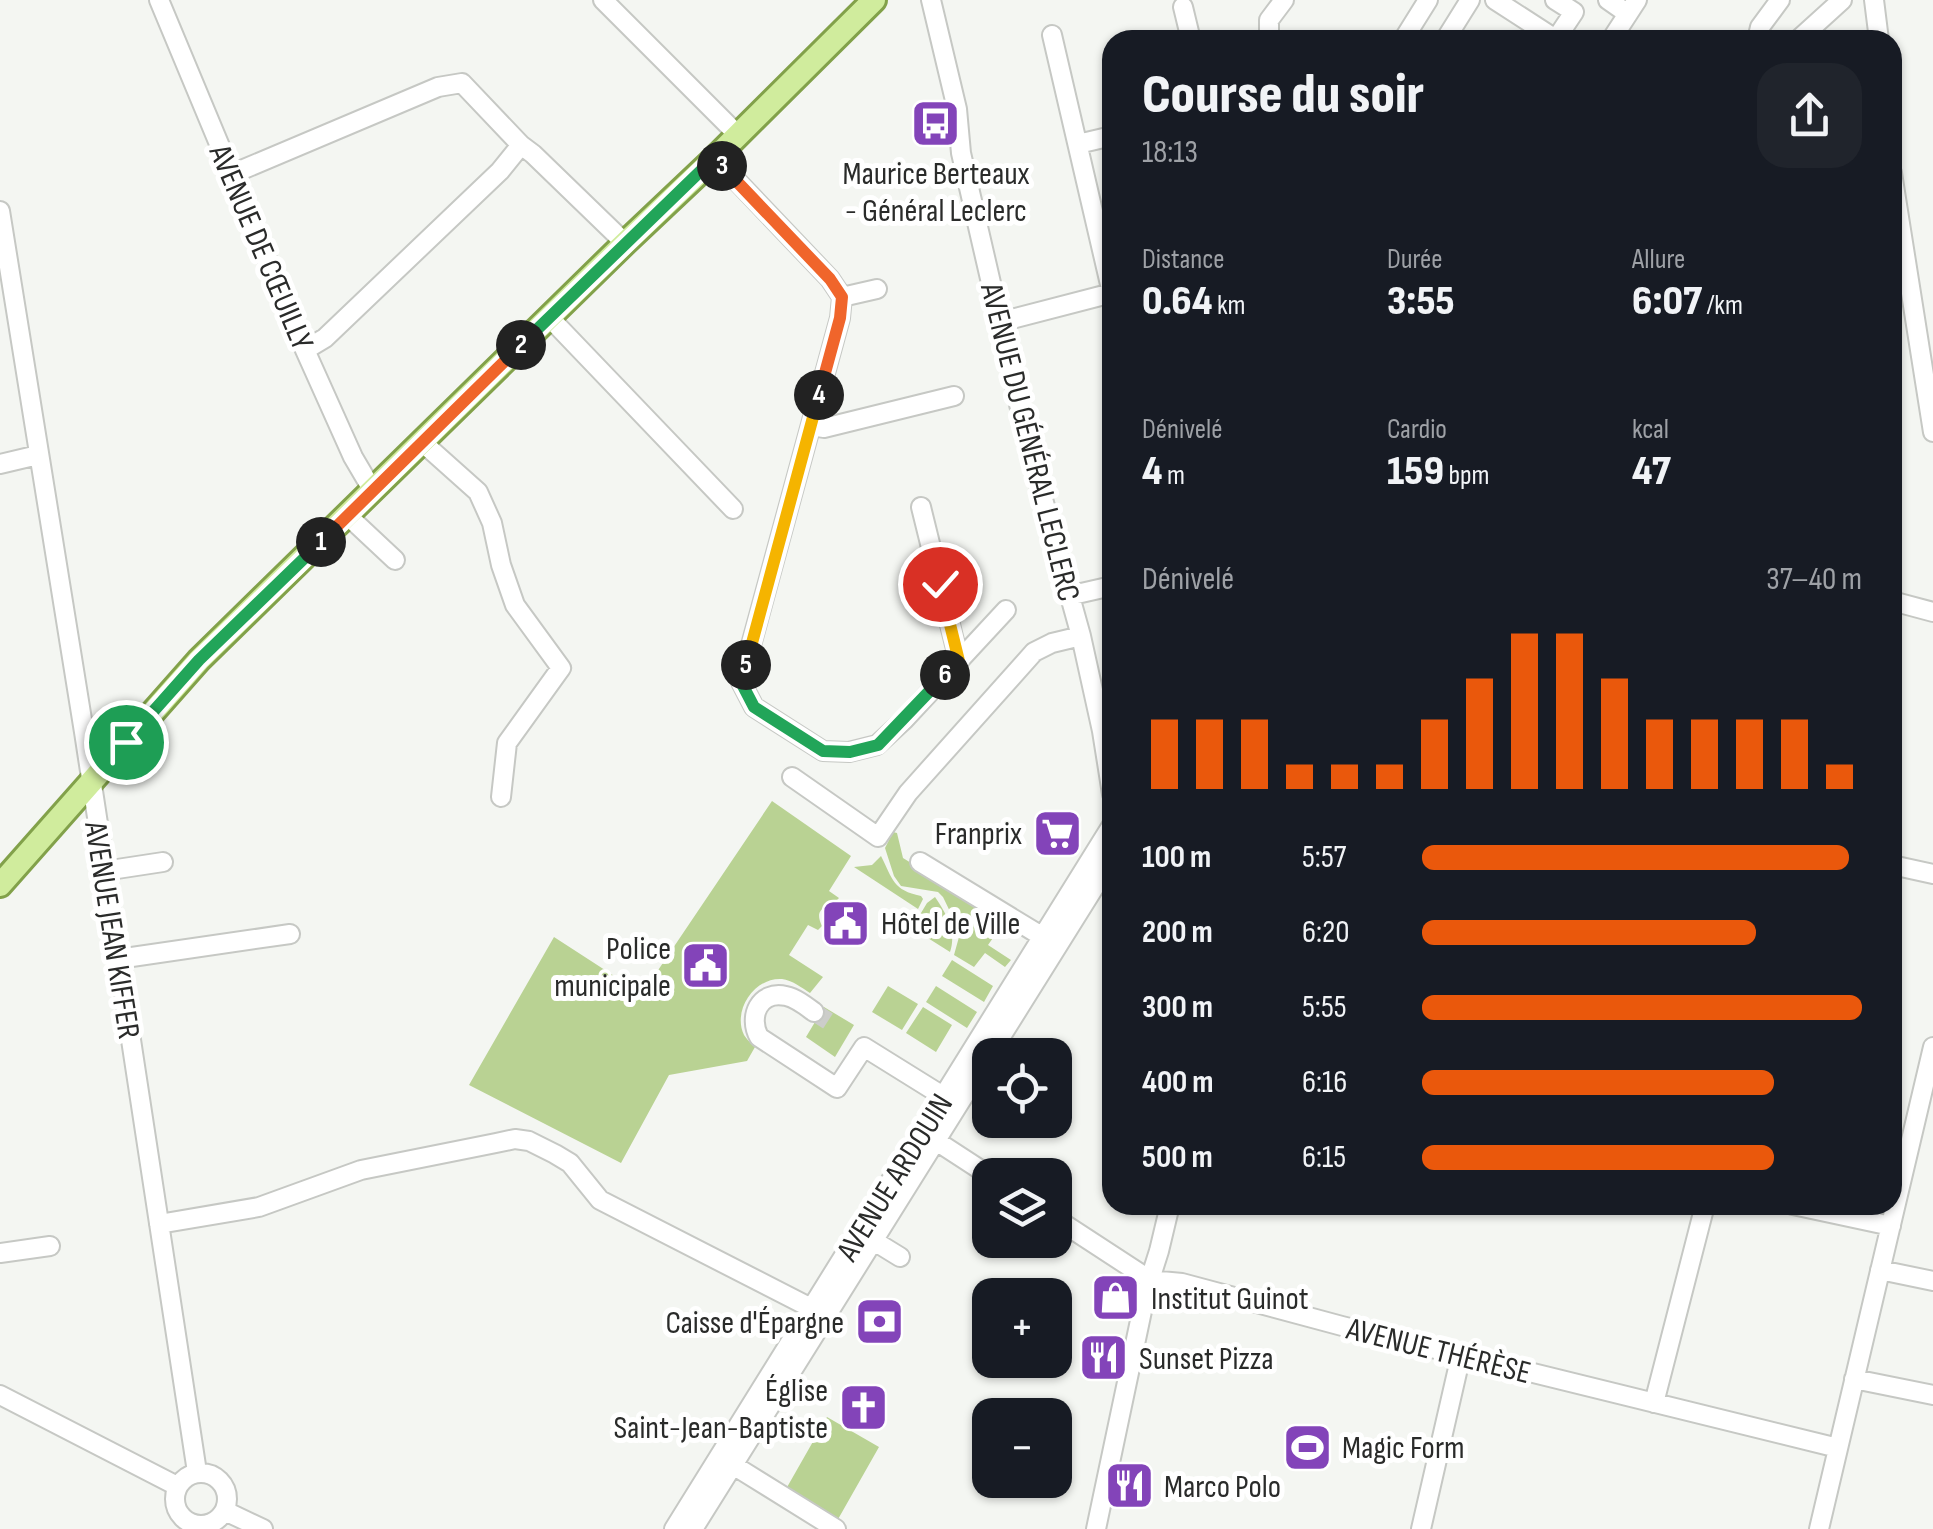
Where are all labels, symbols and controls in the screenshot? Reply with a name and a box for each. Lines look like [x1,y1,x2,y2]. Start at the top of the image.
text: Course du soir [1142,62,1424,129]
button: share [1757,63,1862,168]
bus stop icon: Maurice Berteaux - Général Leclerc [910,97,962,149]
text: 18:13 [1142,133,1198,172]
street label: AVENUE DE CŒUILLY [200,138,322,357]
pin: 3 [697,141,747,191]
text: 3 [716,149,728,182]
place label: Maurice Berteaux - Général Leclerc [842,155,1030,231]
text: Distance [1142,243,1225,276]
text: Durée [1387,243,1443,276]
text: Allure [1632,243,1685,276]
text: 0.64 [1142,276,1212,327]
text: 3:55 [1387,276,1455,327]
text: 6:07 [1632,276,1702,327]
street label: AVENUE DU GÉNÉRAL LECLERC [971,278,1088,606]
text: km [1212,289,1246,322]
text: /km [1702,289,1743,322]
pin: 2 [496,320,546,370]
text: 2 [515,328,527,361]
pin: 4 [794,370,844,420]
text: 4 [812,378,826,411]
text: Dénivelé [1142,413,1223,446]
text: Cardio [1387,413,1447,446]
text: kcal [1632,413,1669,446]
text: 4 [1142,446,1162,497]
text: 159 [1387,446,1444,497]
text: 47 [1632,446,1671,497]
text: m [1162,459,1185,492]
text: bpm [1444,459,1490,492]
pin: 1 [296,517,346,567]
text: 1 [316,525,326,558]
pin [898,542,983,627]
icon: check [913,557,968,612]
text: Dénivelé [1142,560,1234,599]
text: 37–40 m [1766,560,1862,599]
pin: 5 [721,640,771,690]
text: 5 [740,648,752,681]
pin: 6 [920,650,970,700]
text: 6 [938,658,952,691]
pin [84,700,169,785]
icon: arrive [99,715,154,770]
supermarket icon: Franprix [1031,807,1083,859]
place label: Franprix [935,815,1022,854]
street label: AVENUE JEAN KIFFER [75,818,148,1042]
text: 100 m [1142,838,1211,877]
text: 5:57 [1302,838,1346,877]
public building icon: Hôtel de Ville [820,897,872,949]
place label: Hôtel de Ville [881,905,1020,944]
text: 200 m [1142,913,1213,952]
text: 6:20 [1302,913,1350,952]
place label: Police municipale [554,930,671,1006]
public building icon: Police municipale [680,940,732,992]
text: 300 m [1142,988,1213,1027]
text: 5:55 [1302,988,1347,1027]
map controls [972,1038,1072,1498]
button: locate [972,1038,1072,1138]
text: 400 m [1142,1063,1214,1102]
text: 6:16 [1302,1063,1347,1102]
street label: AVENUE ARDOUIN [828,1087,962,1269]
text: 500 m [1142,1138,1213,1177]
text: 6:15 [1302,1138,1346,1177]
button: layers [972,1158,1072,1258]
shop icon: Institut Guinot [1090,1272,1142,1324]
button: + [972,1278,1072,1378]
place label: Institut Guinot [1151,1280,1308,1319]
bank icon: Caisse d'Épargne [853,1296,905,1348]
place label: Caisse d'Épargne [665,1304,844,1343]
street label: AVENUE THÉRÈSE [1342,1310,1535,1393]
restaurant icon: Sunset Pizza [1078,1332,1130,1384]
place label: Sunset Pizza [1139,1340,1274,1379]
place label: Église Saint-Jean-Baptiste [613,1372,828,1448]
church icon: Église Saint-Jean-Baptiste [837,1382,889,1434]
button: − [972,1398,1072,1498]
sports icon: Magic Form [1281,1421,1333,1473]
place label: Magic Form [1342,1429,1465,1468]
restaurant icon: Marco Polo [1103,1460,1155,1512]
place label: Marco Polo [1164,1468,1281,1507]

